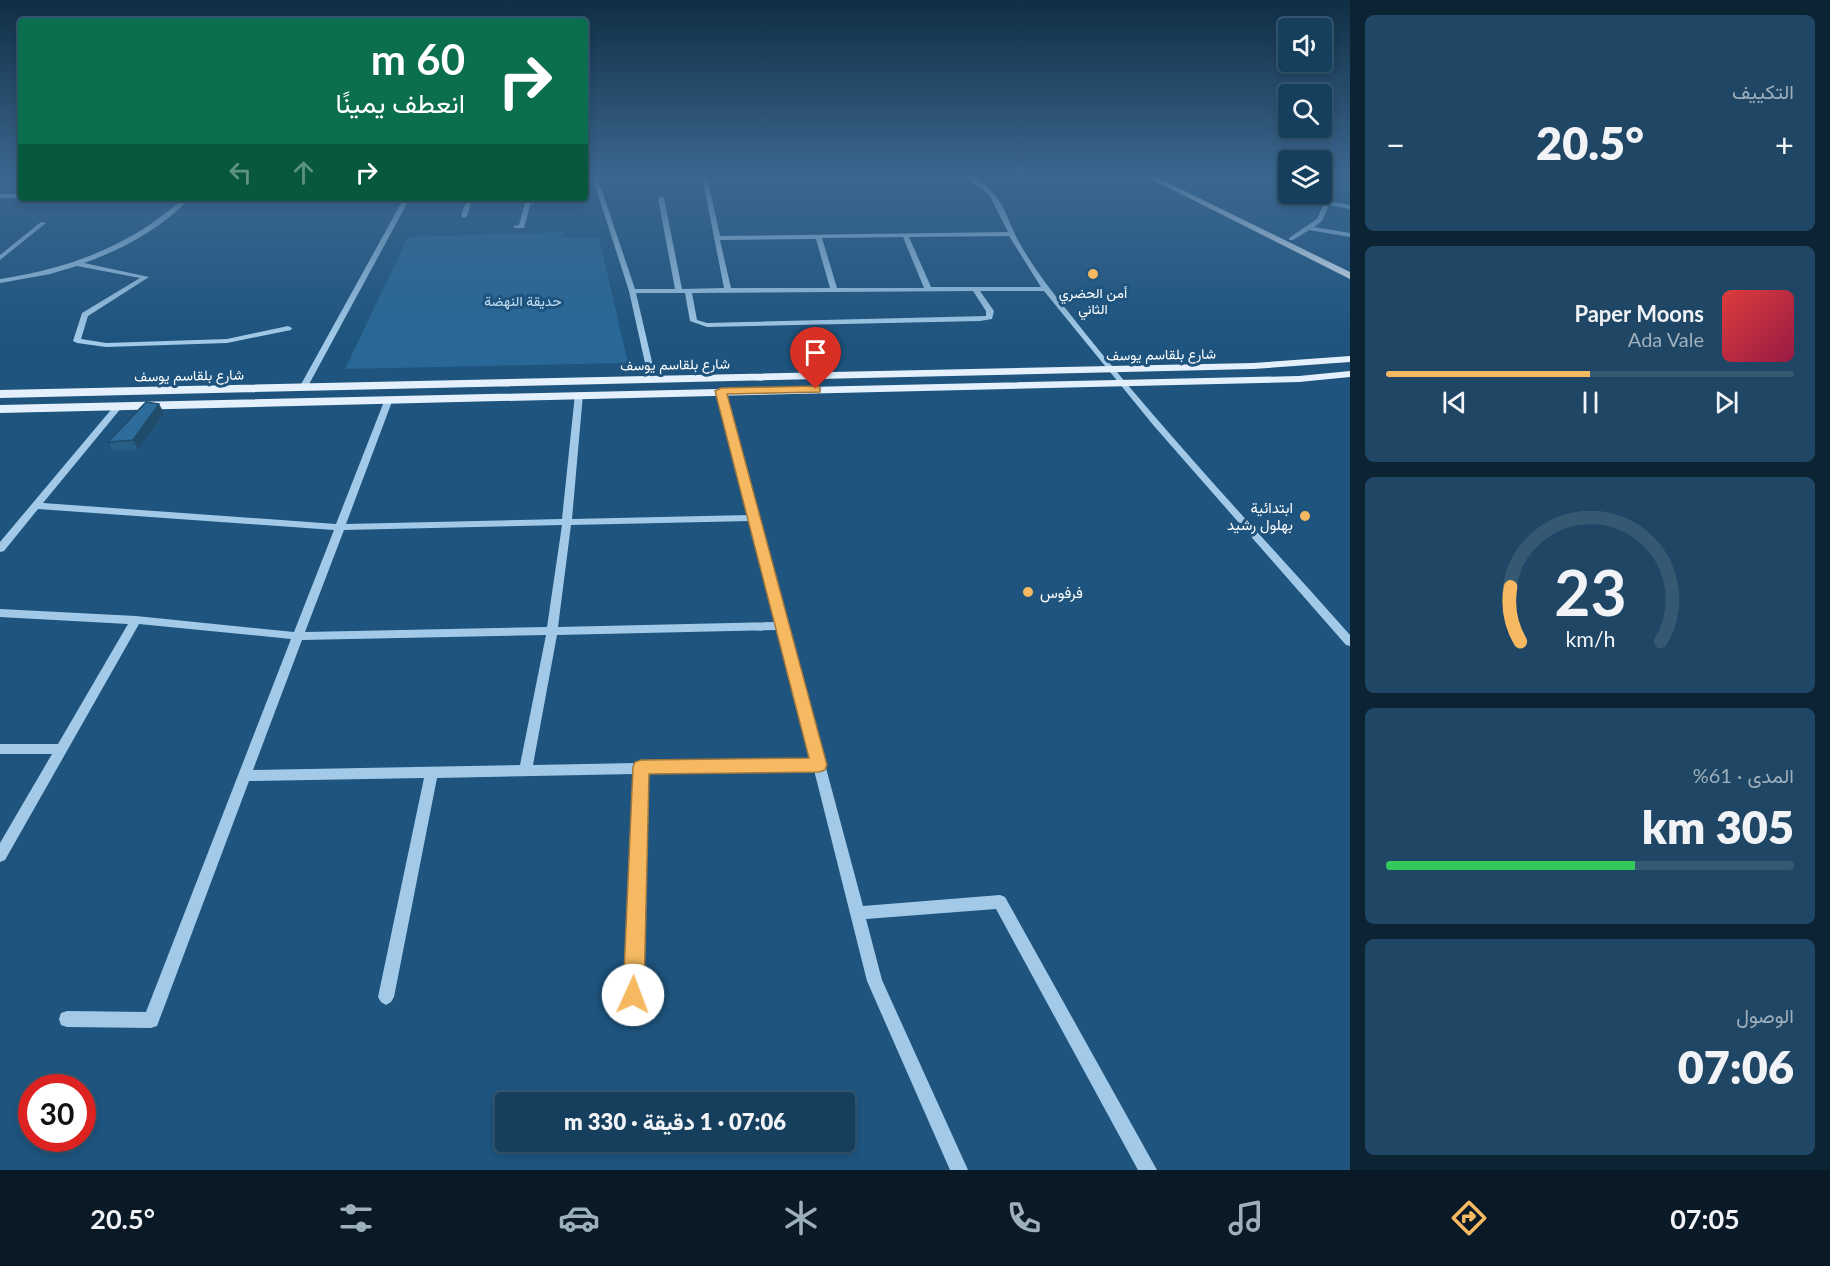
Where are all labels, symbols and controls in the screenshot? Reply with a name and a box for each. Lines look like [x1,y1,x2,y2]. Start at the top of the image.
map controls [1278,18,1332,204]
button: sound [1278,18,1332,72]
text: 60 m [371,34,465,84]
icon: right [486,42,564,120]
text: التكييف [1732,79,1794,103]
button: search [1278,84,1332,138]
text: انعطف يمينًا [336,86,465,119]
text: 20.5° [1536,116,1644,170]
text: − [1386,124,1405,164]
text: + [1775,124,1794,164]
button: layers [1278,150,1332,204]
icon: left [224,156,257,189]
icon: ahead [287,156,320,189]
icon: right [350,156,383,189]
marker: أمن الحضري الثاني [1086,267,1100,281]
place label: أمن الحضري الثاني [1059,284,1127,321]
park label: حديقة النهضة [484,292,562,310]
text: Paper Moons [1574,300,1704,327]
pin [790,327,841,389]
text: Ada Vale [1628,327,1704,351]
icon: arrive [799,336,832,369]
street label: شارع بلقاسم يوسف [1106,345,1216,366]
street label: شارع بلقاسم يوسف [620,355,730,376]
street label: شارع بلقاسم يوسف [134,366,244,387]
icon: previous [1438,386,1471,419]
icon: pause [1574,386,1607,419]
icon: next [1710,386,1743,419]
place label: ابتدائية بهلول رشيد [1227,498,1293,534]
marker: ابتدائية بهلول رشيد [1298,509,1312,523]
text: 23 [1554,554,1626,629]
place label: فرفوس [1040,583,1083,603]
marker: فرفوس [1021,585,1035,599]
text: km/h [1565,626,1615,652]
text: المدى · 61% [1693,763,1794,787]
text: 305 km [1642,800,1794,854]
position arrow [601,963,665,1027]
text: الوصول [1736,1003,1794,1027]
text: 07:06 [1678,1040,1794,1094]
speed limit sign: 30 [18,1074,96,1152]
text: 07:06 · 1 دقيقة · 330 m [564,1108,786,1135]
icon: filters [335,1197,377,1239]
icon: car [558,1197,600,1239]
icon: climate [780,1197,822,1239]
icon: phone [1003,1197,1045,1239]
icon: music [1225,1197,1267,1239]
icon: directions [1448,1197,1490,1239]
text: 20.5° [90,1202,155,1235]
text: 07:05 [1670,1202,1740,1235]

